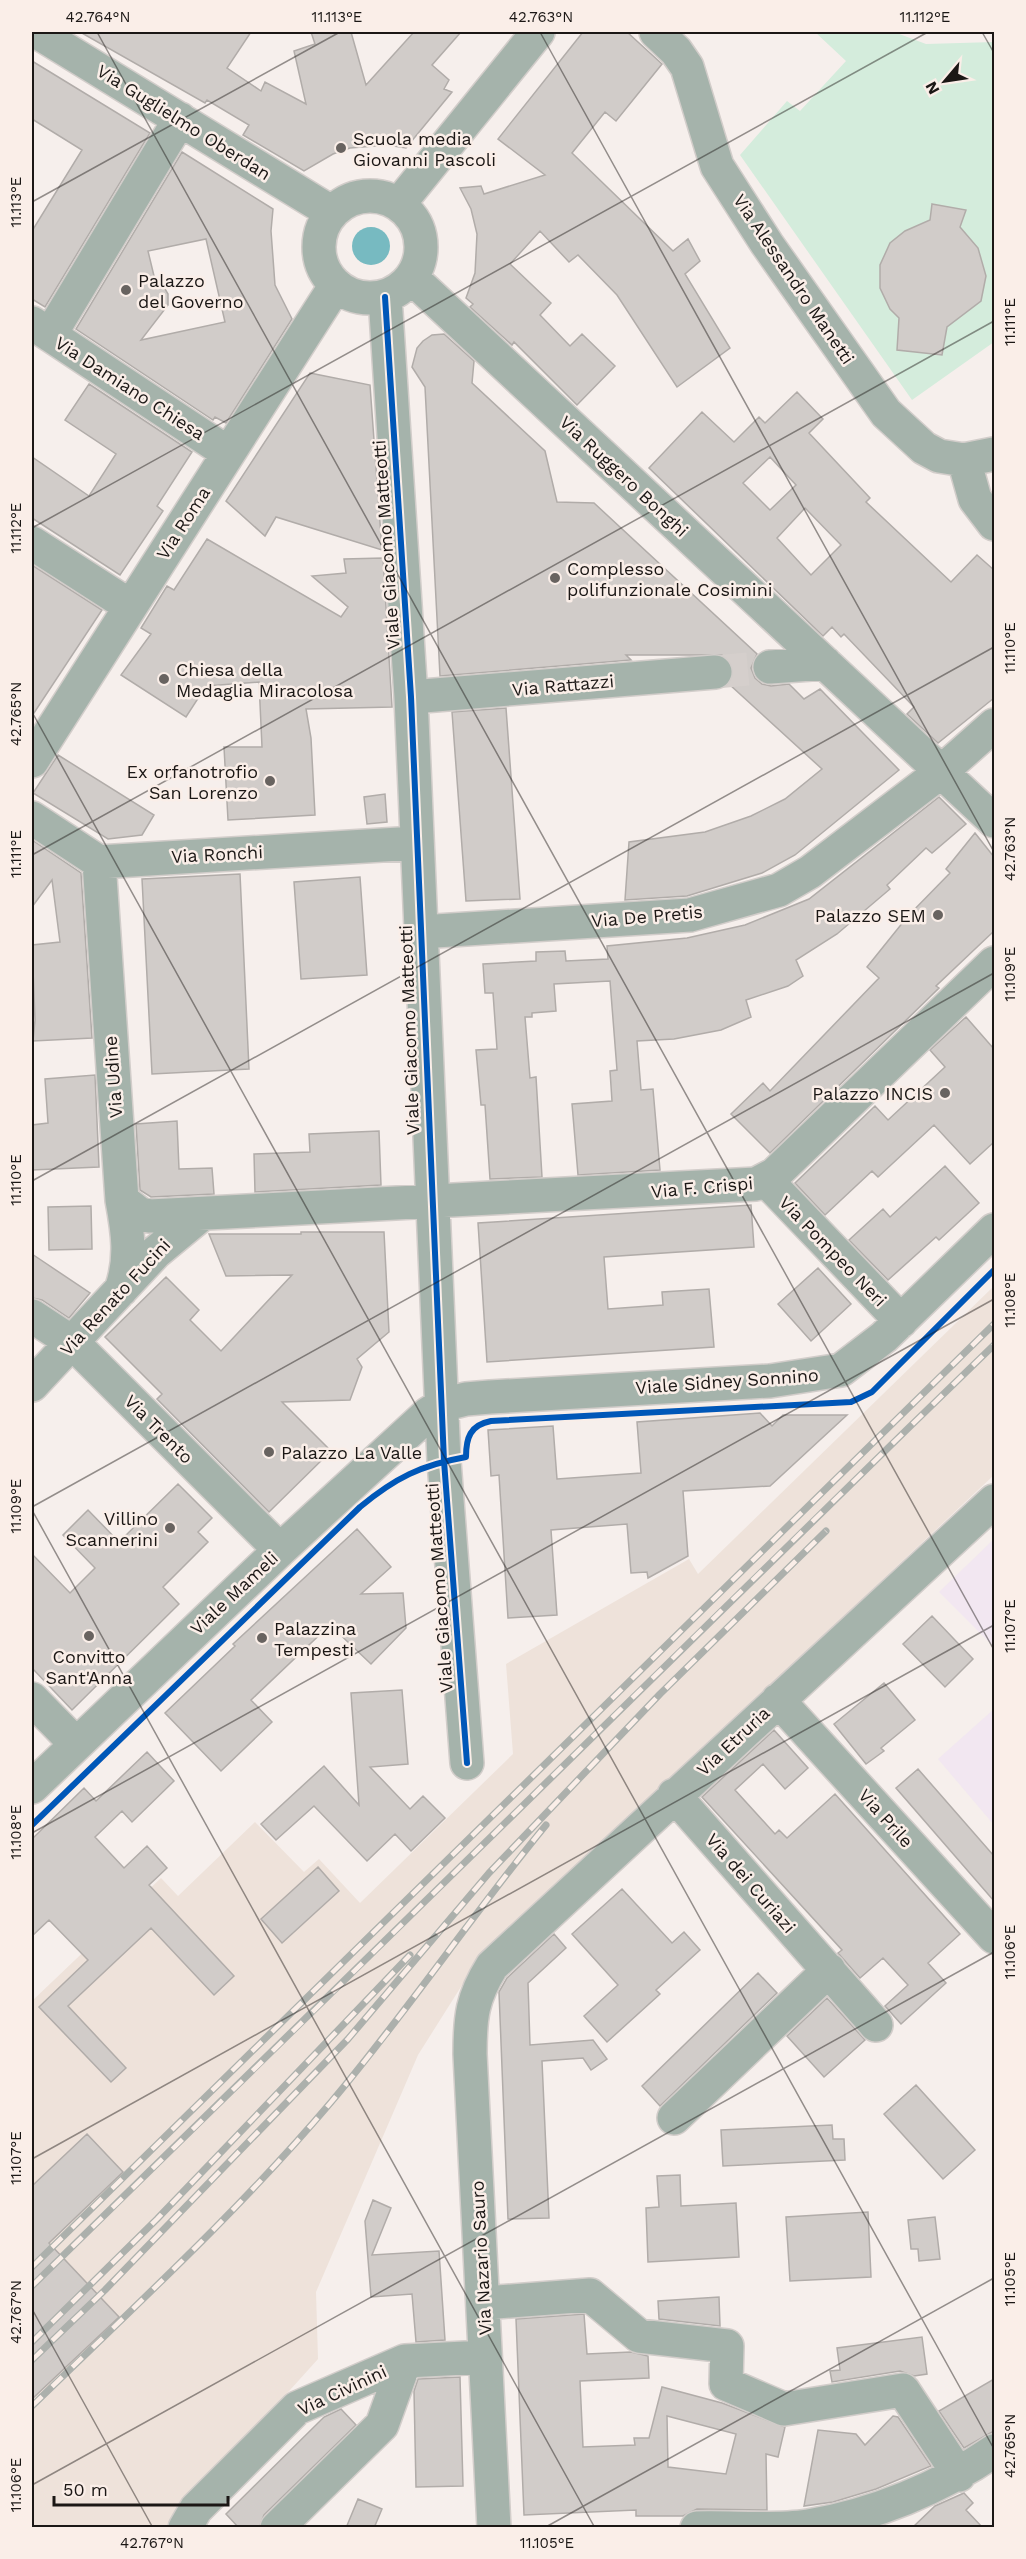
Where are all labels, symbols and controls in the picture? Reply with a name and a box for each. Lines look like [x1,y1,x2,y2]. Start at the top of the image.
text: 42.764°N [66,8,130,26]
text: 11.113°E [312,8,362,26]
text: 42.763°N [509,8,573,26]
text: 11.112°E [900,8,950,26]
north arrow [915,51,975,111]
street label: Via Guglielmo Oberdan [93,60,275,184]
text: N [921,78,944,98]
place label: Scuola media Giovanni Pascoli [353,128,496,170]
marker: Scuola media Giovanni Pascoli [334,141,348,155]
text: 11.113°E [7,177,25,227]
street label: Via Alessandro Manetti [729,190,859,368]
place label: Palazzo del Governo [138,270,244,312]
marker: Palazzo del Governo [119,283,133,297]
text: 11.111°E [1001,298,1019,346]
street label: Via Damiano Chiesa [51,332,209,444]
street label: Via Ruggero Bonghi [555,411,693,541]
street label: Viale Giacomo Matteotti [368,439,404,651]
street label: Via Roma [152,483,214,563]
text: 11.112°E [7,503,25,553]
place label: Complesso polifunzionale Cosimini [567,558,773,600]
marker: Complesso polifunzionale Cosimini [548,571,562,585]
text: 11.110°E [1001,622,1019,674]
place label: Chiesa della Medaglia Miracolosa [176,659,353,701]
street label: Via Rattazzi [511,670,615,700]
marker: Chiesa della Medaglia Miracolosa [157,672,171,686]
text: 42.765°N [7,682,25,746]
place label: Ex orfanotrofio San Lorenzo [127,761,258,803]
marker: Ex orfanotrofio San Lorenzo [263,774,277,788]
text: 42.763°N [1001,817,1019,881]
text: 11.111°E [7,830,25,878]
street label: Via Ronchi [171,841,263,867]
street label: Via De Pretis [590,901,704,931]
place label: Palazzo SEM [815,905,926,926]
marker: Palazzo SEM [931,908,945,922]
street label: Viale Giacomo Matteotti [395,924,423,1136]
text: 11.109°E [1001,947,1019,1001]
street label: Via Udine [100,1035,126,1119]
place label: Palazzo INCIS [812,1083,933,1104]
marker: Palazzo INCIS [938,1086,952,1100]
text: 11.110°E [7,1154,25,1206]
street label: Via F. Crispi [650,1172,754,1202]
street label: Via Pompeo Neri [775,1191,891,1311]
street label: Via Renato Fucini [55,1234,175,1360]
text: 11.108°E [1001,1273,1019,1327]
street label: Viale Sidney Sonnino [635,1364,819,1398]
street label: Via Trento [120,1390,198,1468]
place label: Palazzo La Valle [281,1442,422,1463]
marker: Palazzo La Valle [262,1445,276,1459]
text: 11.109°E [7,1479,25,1533]
street label: Viale Giacomo Matteotti [421,1482,457,1694]
place label: Villino Scannerini [65,1508,158,1550]
marker: Villino Scannerini [163,1521,177,1535]
street label: Viale Mameli [186,1547,282,1639]
text: 11.107°E [1001,1599,1019,1653]
place label: Palazzina Tempesti [274,1618,356,1660]
marker: Convitto Sant'Anna [82,1629,96,1643]
marker: Palazzina Tempesti [255,1631,269,1645]
place label: Convitto Sant'Anna [46,1646,132,1688]
street label: Via Etruria [692,1702,774,1780]
street label: Via Prile [854,1784,918,1852]
text: 11.108°E [7,1805,25,1859]
street label: Via dei Curiazi [702,1829,800,1937]
text: 11.106°E [1001,1925,1019,1979]
text: 11.107°E [7,2131,25,2185]
street label: Via Nazario Sauro [466,2180,496,2336]
text: 11.105°E [1001,2252,1019,2306]
text: 42.767°N [7,2280,25,2344]
street label: Via Civinini [294,2360,390,2420]
text: 42.765°N [1001,2414,1019,2478]
text: 11.106°E [7,2458,25,2512]
scale bar [54,2469,228,2507]
text: 50 m [63,2479,108,2500]
text: 42.767°N [120,2534,184,2552]
text: 11.105°E [520,2534,574,2552]

